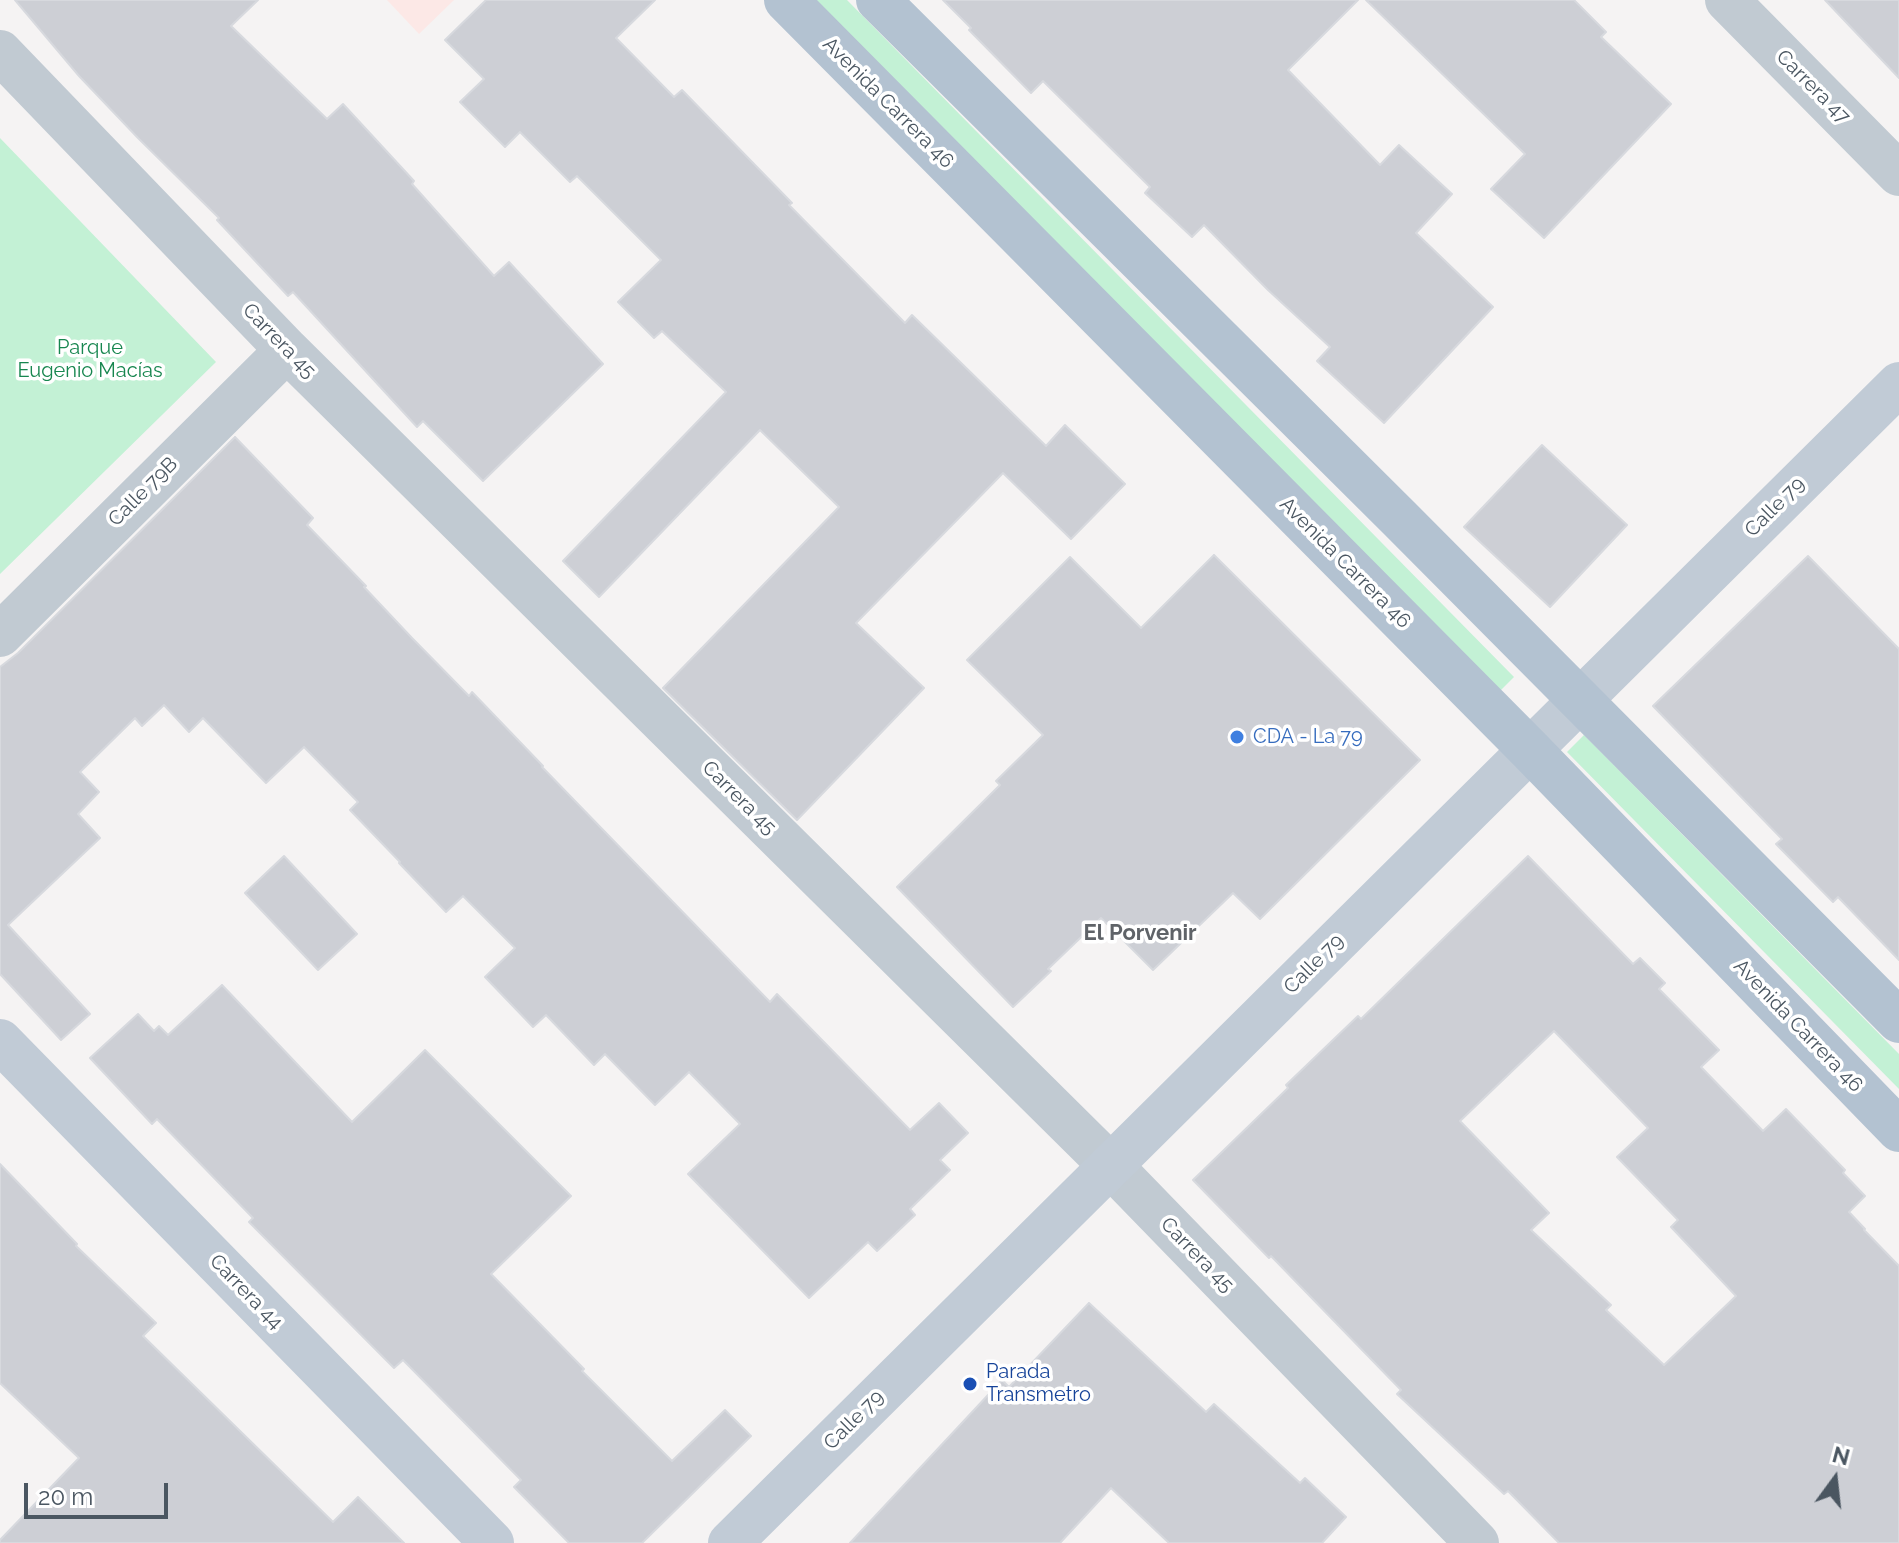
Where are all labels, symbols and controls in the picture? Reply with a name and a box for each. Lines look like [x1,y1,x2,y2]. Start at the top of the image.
street label: Avenida Carrera 46 [818,33,958,173]
street label: Carrera 47 [1771,45,1855,129]
street label: Carrera 45 [237,299,321,383]
park label: Parque Eugenio Macías [17,336,163,383]
street label: Calle 79B [103,452,183,532]
street label: Calle 79 [1740,472,1810,542]
street label: Avenida Carrera 46 [1275,493,1415,633]
place label: CDA - La 79 [1253,725,1363,749]
marker: CDA - La 79 [1228,728,1246,746]
street label: Carrera 45 [697,756,781,840]
district label: El Porvenir [1083,920,1197,946]
street label: Calle 79 [1279,929,1349,999]
street label: Avenida Carrera 46 [1728,955,1868,1097]
street label: Carrera 45 [1155,1213,1239,1297]
street label: Carrera 44 [204,1250,288,1334]
place label: Parada Transmetro [986,1360,1091,1407]
marker: Parada Transmetro [961,1375,979,1393]
street label: Calle 79 [819,1385,889,1455]
north arrow [1795,1439,1875,1519]
text: N [1830,1441,1853,1471]
scale bar [28,1467,172,1517]
text: 20 m [38,1482,93,1511]

